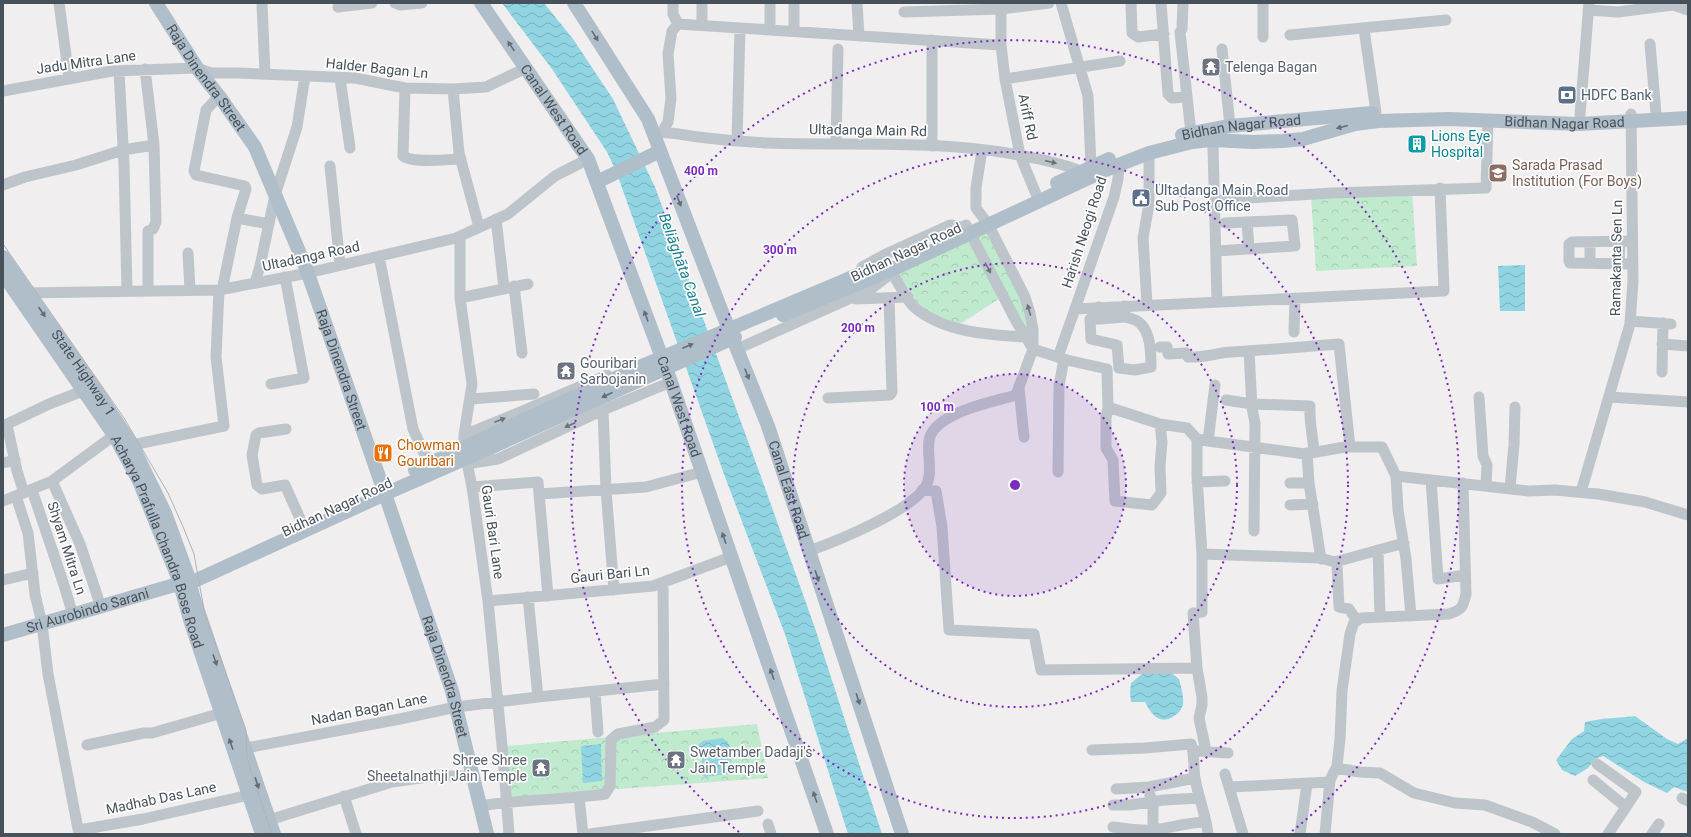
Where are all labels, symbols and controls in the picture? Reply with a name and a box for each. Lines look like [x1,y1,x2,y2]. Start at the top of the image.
street label: Raja Dinendra Street [163,21,249,134]
one-way arrow [591,31,599,41]
one-way arrow [507,41,515,52]
street label: Jadu Mitra Lane [35,47,137,77]
street label: Halder Bagan Ln [325,55,429,81]
temple icon: Telenga Bagan [1200,56,1222,78]
place label: Telenga Bagan [1225,59,1317,75]
street label: Canal West Road [517,61,591,158]
bank icon: HDFC Bank [1556,84,1578,106]
place label: HDFC Bank [1581,87,1653,103]
street label: Ariff Rd [1015,92,1041,142]
street label: Bidhan Nagar Road [1180,112,1302,143]
street label: Bidhan Nagar Road [1504,113,1625,132]
street label: Ultadanga Main Rd [809,121,927,139]
one-way arrow [1336,124,1348,130]
place label: Lions Eye Hospital [1431,128,1490,160]
building icon: Lions Eye Hospital [1406,133,1428,155]
place label: Sarada Prasad Institution (For Boys) [1512,157,1642,190]
one-way arrow [1044,159,1057,165]
school or university icon: Sarada Prasad Institution (For Boys) [1487,162,1509,184]
text: 400 m [684,164,718,178]
street label: Harish Neogi Road [1058,174,1110,290]
place label: Ultadanga Main Road Sub Post Office [1155,182,1288,214]
public building icon: Ultadanga Main Road Sub Post Office [1130,187,1152,209]
one-way arrow [677,195,683,207]
street label: Ramakanta Sen Ln [1607,200,1625,316]
water label: Beliāghāta Canal [655,211,709,320]
street label: Bidhan Nagar Road [848,219,964,285]
street label: Ultadanga Road [261,238,361,274]
text: 300 m [763,243,797,257]
one-way arrow [985,262,991,273]
one-way arrow [1026,304,1032,316]
one-way arrow [38,307,46,317]
street label: Raja Dinendra Street [313,307,370,433]
one-way arrow [643,309,649,321]
text: 200 m [841,321,875,335]
street label: State Highway 1 [48,327,119,419]
one-way arrow [682,343,694,349]
street label: Canal West Road [654,354,704,459]
place label: Gouribari Sarbojanin [580,355,646,387]
temple icon: Gouribari Sarbojanin [555,360,577,382]
one-way arrow [744,368,750,379]
one-way arrow [602,392,613,398]
text: 100 m [920,400,954,414]
one-way arrow [494,417,506,423]
one-way arrow [565,422,576,428]
street label: Acharya Prafulla Chandra Bose Road [108,432,207,650]
place label: Chowman Gouribari [397,437,460,469]
street label: Canal East Road [765,438,812,540]
restaurant icon: Chowman Gouribari [372,442,394,464]
street label: Bidhan Nagar Road [279,474,395,540]
centre of rings [1008,478,1022,492]
street label: Gauri Bari Lane [478,484,508,580]
street label: Shyam Mitra Ln [44,499,90,597]
one-way arrow [721,532,727,544]
street label: Gauri Bari Ln [570,562,650,586]
one-way arrow [815,570,821,582]
street label: Sri Aurobindo Sarani [24,585,151,636]
street label: Raja Dinendra Street [419,614,471,740]
one-way arrow [212,654,218,666]
one-way arrow [768,668,774,680]
street label: Nadan Bagan Lane [310,690,428,728]
one-way arrow [855,694,861,706]
one-way arrow [228,738,234,750]
place label: Swetamber Dadaji's Jain Temple [690,744,812,776]
temple icon: Swetamber Dadaji's Jain Temple [665,749,687,771]
place label: Shree Shree Sheetalnathji Jain Temple [367,752,527,784]
temple icon: Shree Shree Sheetalnathji Jain Temple [530,757,552,779]
one-way arrow [254,777,260,789]
street label: Madhab Das Lane [104,779,218,817]
one-way arrow [811,791,817,803]

